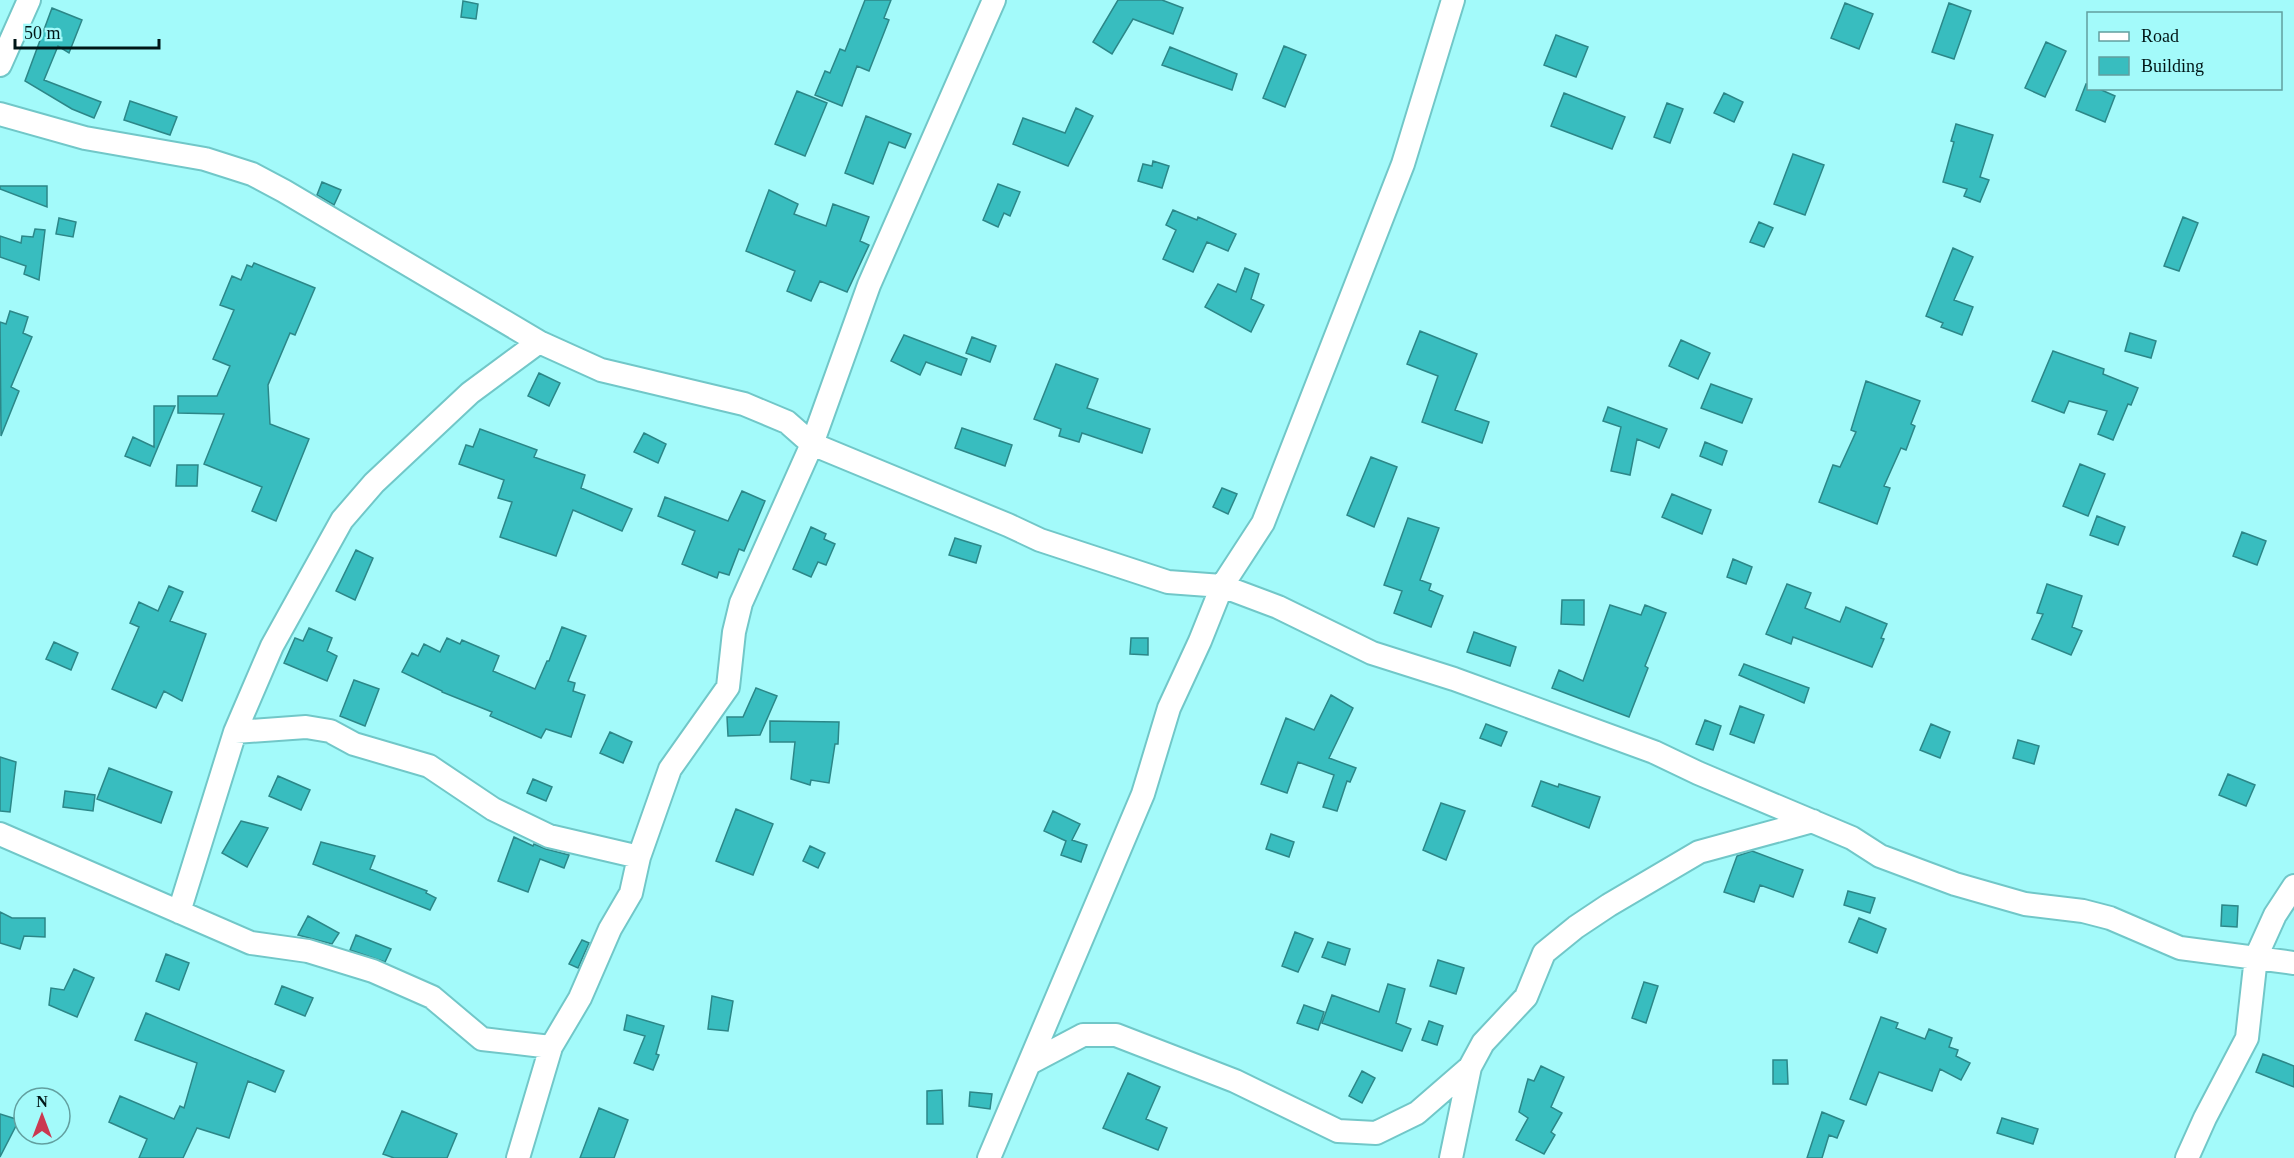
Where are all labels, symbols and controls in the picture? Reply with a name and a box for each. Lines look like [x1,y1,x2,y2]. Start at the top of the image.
scale bar [15,12,159,50]
legend [2087,12,2282,90]
text: 50 m [24,23,61,43]
text: Road [2141,26,2179,46]
text: Building [2141,56,2204,76]
north arrow [12,1086,72,1146]
text: N [36,1093,48,1110]

